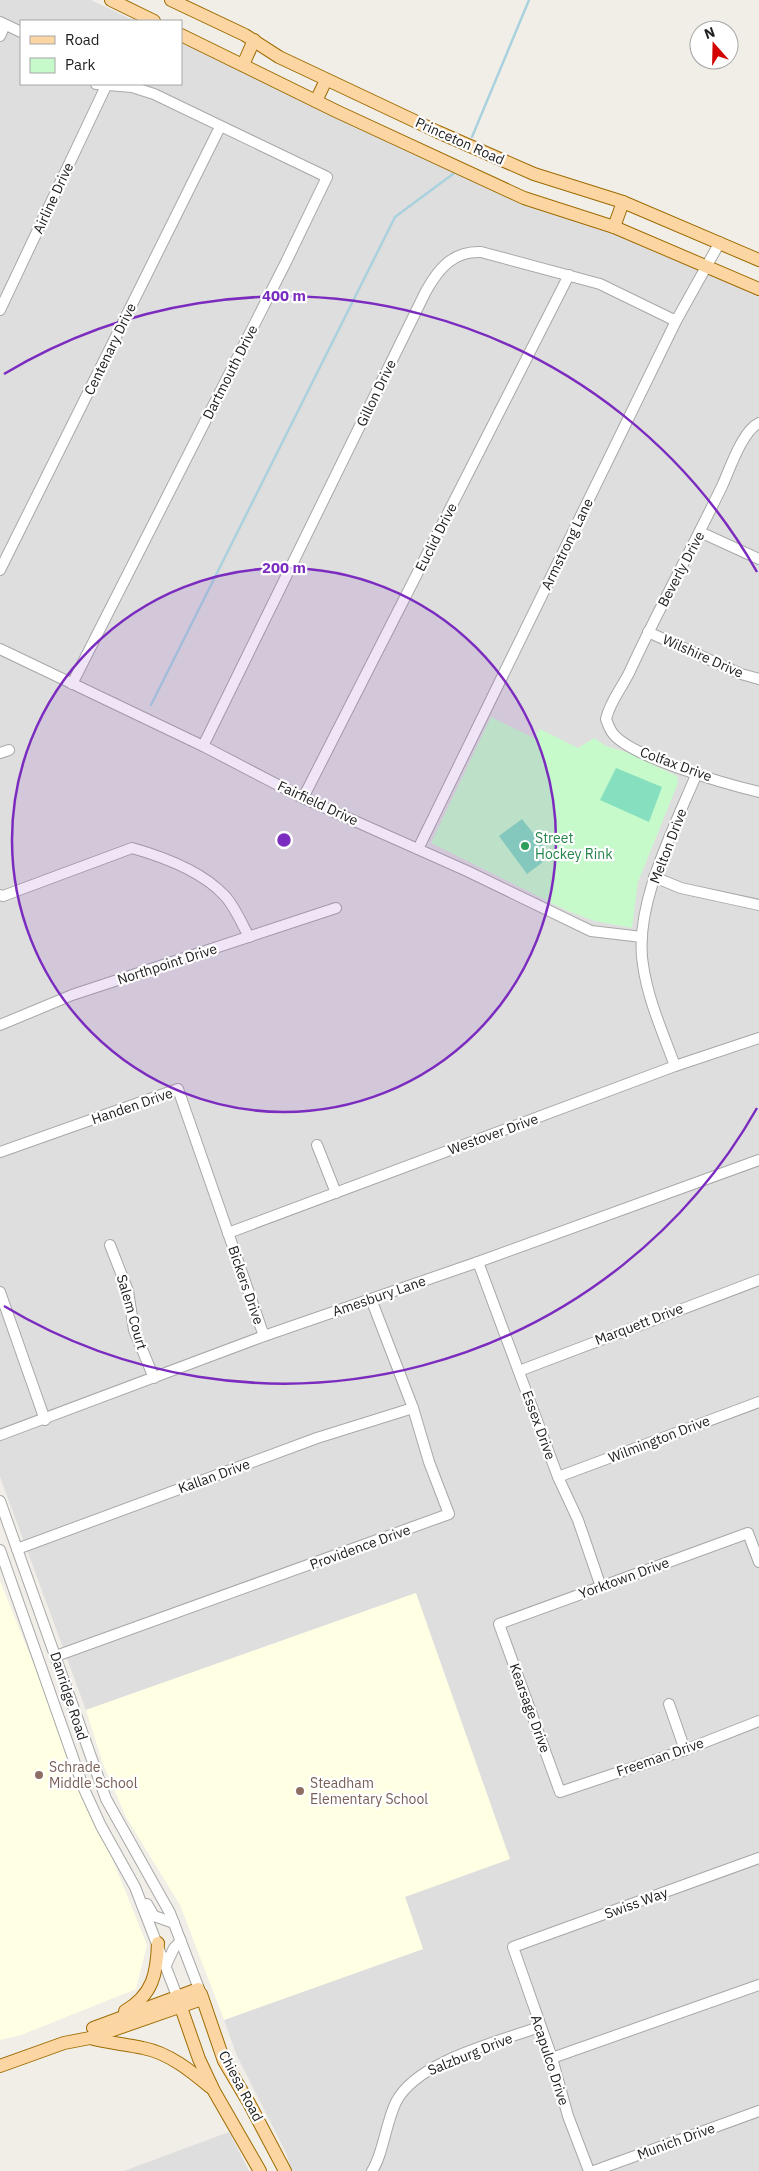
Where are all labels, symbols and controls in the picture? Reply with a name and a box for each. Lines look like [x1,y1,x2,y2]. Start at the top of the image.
legend [20,20,182,85]
north arrow [689,20,739,70]
text: N [702,23,717,43]
text: Road [65,30,100,49]
text: Park [65,55,95,74]
street label: Princeton Road [413,113,507,169]
street label: Airline Drive [29,159,77,236]
text: 400 m [262,286,306,305]
street label: Centenary Drive [80,300,140,398]
street label: Dartmouth Drive [198,321,262,422]
street label: Gillon Drive [352,356,400,429]
street label: Armstrong Lane [537,495,597,593]
street label: Euclid Drive [411,500,461,574]
street label: Beverly Drive [654,528,709,610]
text: 200 m [262,558,306,577]
street label: Wilshire Drive [660,630,747,682]
street label: Colfax Drive [638,743,715,785]
street label: Fairfield Drive [275,777,361,830]
street label: Melton Drive [645,805,691,886]
place label: Street Hockey Rink [535,829,613,863]
centre of rings [275,831,293,849]
marker: Street Hockey Rink [519,840,531,852]
street label: Northpoint Drive [115,939,219,989]
street label: Handen Drive [89,1084,175,1128]
street label: Westover Drive [445,1109,541,1159]
street label: Bickers Drive [224,1243,268,1327]
street label: Salem Court [113,1272,151,1352]
street label: Amesbury Lane [330,1272,428,1320]
street label: Marquett Drive [592,1299,686,1349]
street label: Essex Drive [518,1388,560,1462]
street label: Wilmington Drive [606,1411,713,1467]
street label: Kallan Drive [176,1455,253,1497]
street label: Providence Drive [307,1520,413,1574]
street label: Yorktown Drive [576,1553,672,1603]
street label: Danridge Road [46,1649,92,1743]
street label: Kearsage Drive [505,1661,555,1755]
street label: Freeman Drive [614,1734,706,1780]
place label: Schrade Middle School [49,1758,138,1792]
marker: Schrade Middle School [33,1769,45,1781]
place label: Steadham Elementary School [310,1774,428,1808]
marker: Steadham Elementary School [294,1785,306,1797]
street label: Swiss Way [602,1883,670,1923]
street label: Acapulco Drive [527,2013,573,2108]
street label: Salzburg Drive [425,2029,515,2079]
street label: Chiesa Road [215,2048,267,2124]
street label: Munich Drive [635,2118,718,2163]

